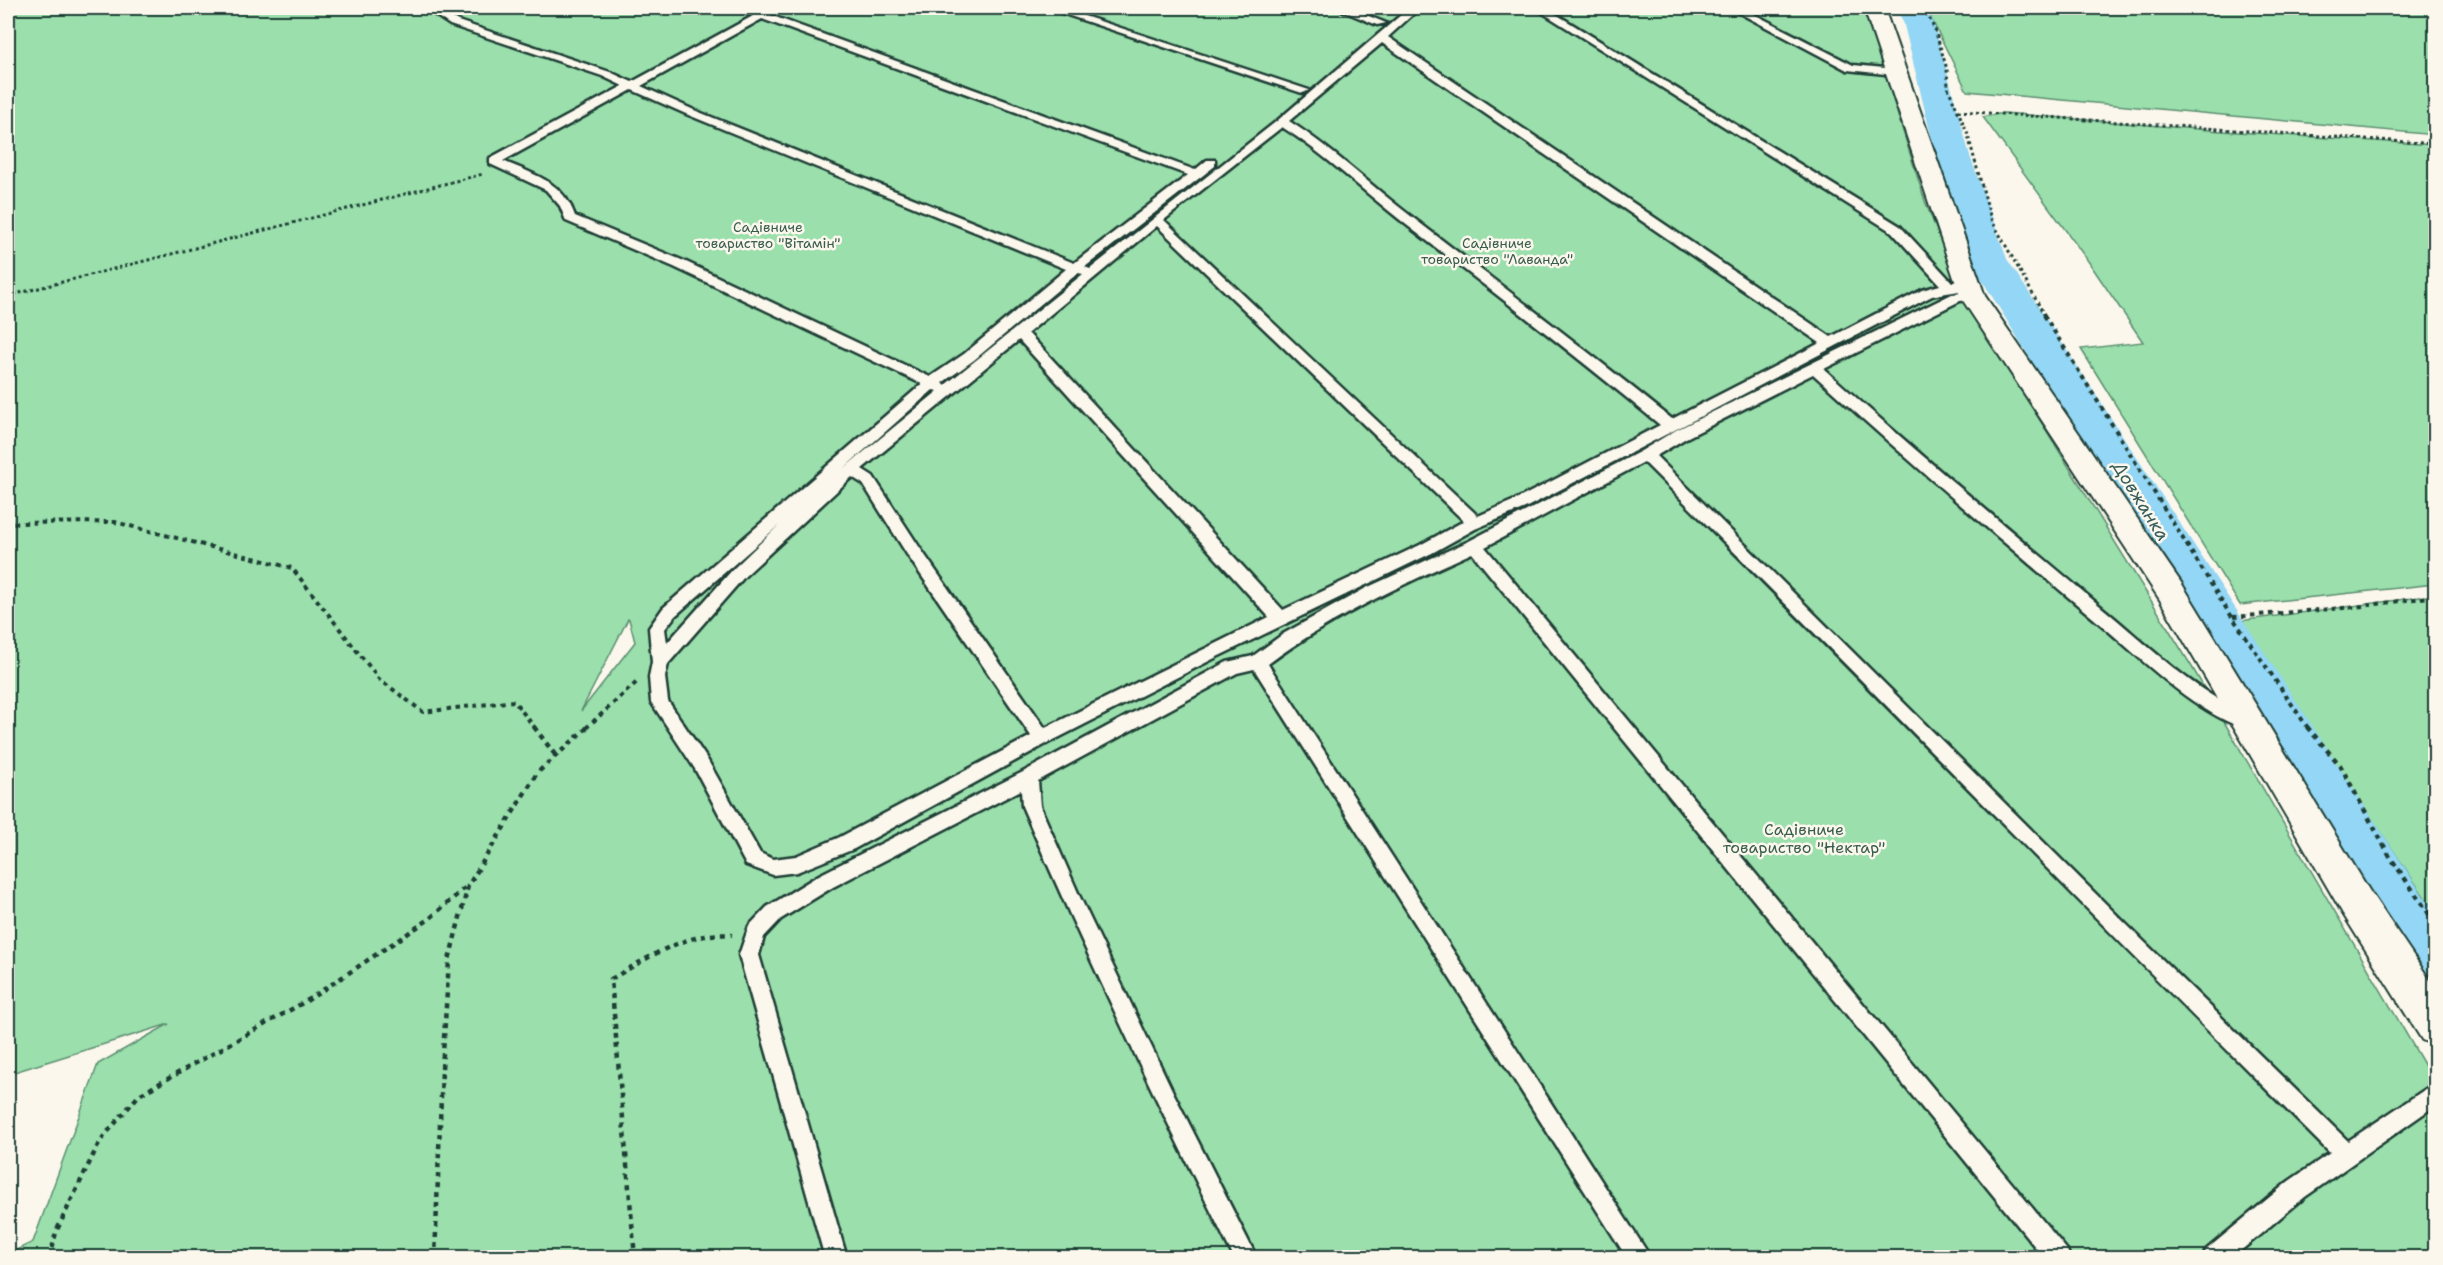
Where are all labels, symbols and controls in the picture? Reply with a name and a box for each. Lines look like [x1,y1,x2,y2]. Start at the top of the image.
park label: Садівниче товариство "Вітамін" [696,218,840,252]
park label: Садівниче товариство "Лаванда" [1421,234,1573,268]
water label: Довжанка [2107,456,2175,545]
park label: Садівниче товариство "Нектар" [1723,819,1885,858]

